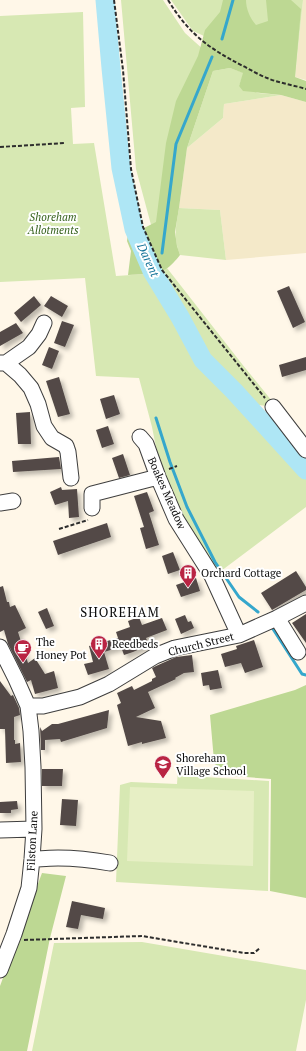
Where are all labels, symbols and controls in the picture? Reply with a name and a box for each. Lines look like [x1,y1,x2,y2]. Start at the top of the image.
park label: Shoreham Allotments [27,210,79,237]
water label: Darent [134,240,163,280]
street label: Boakes Meadow [145,455,190,532]
building icon: Orchard Cottage [178,563,198,588]
place label: Orchard Cottage [201,566,282,580]
district label: SHOREHAM [80,603,160,621]
street label: Church Street [166,629,236,659]
building icon: Reedbeds [89,634,109,659]
place label: The Honey Pot [36,635,86,662]
place label: Reedbeds [112,637,159,651]
cafe icon: The Honey Pot [13,638,33,663]
place label: Shoreham Village School [176,751,246,778]
school or university icon: Shoreham Village School [153,754,173,779]
street label: Filston Lane [23,810,41,872]

